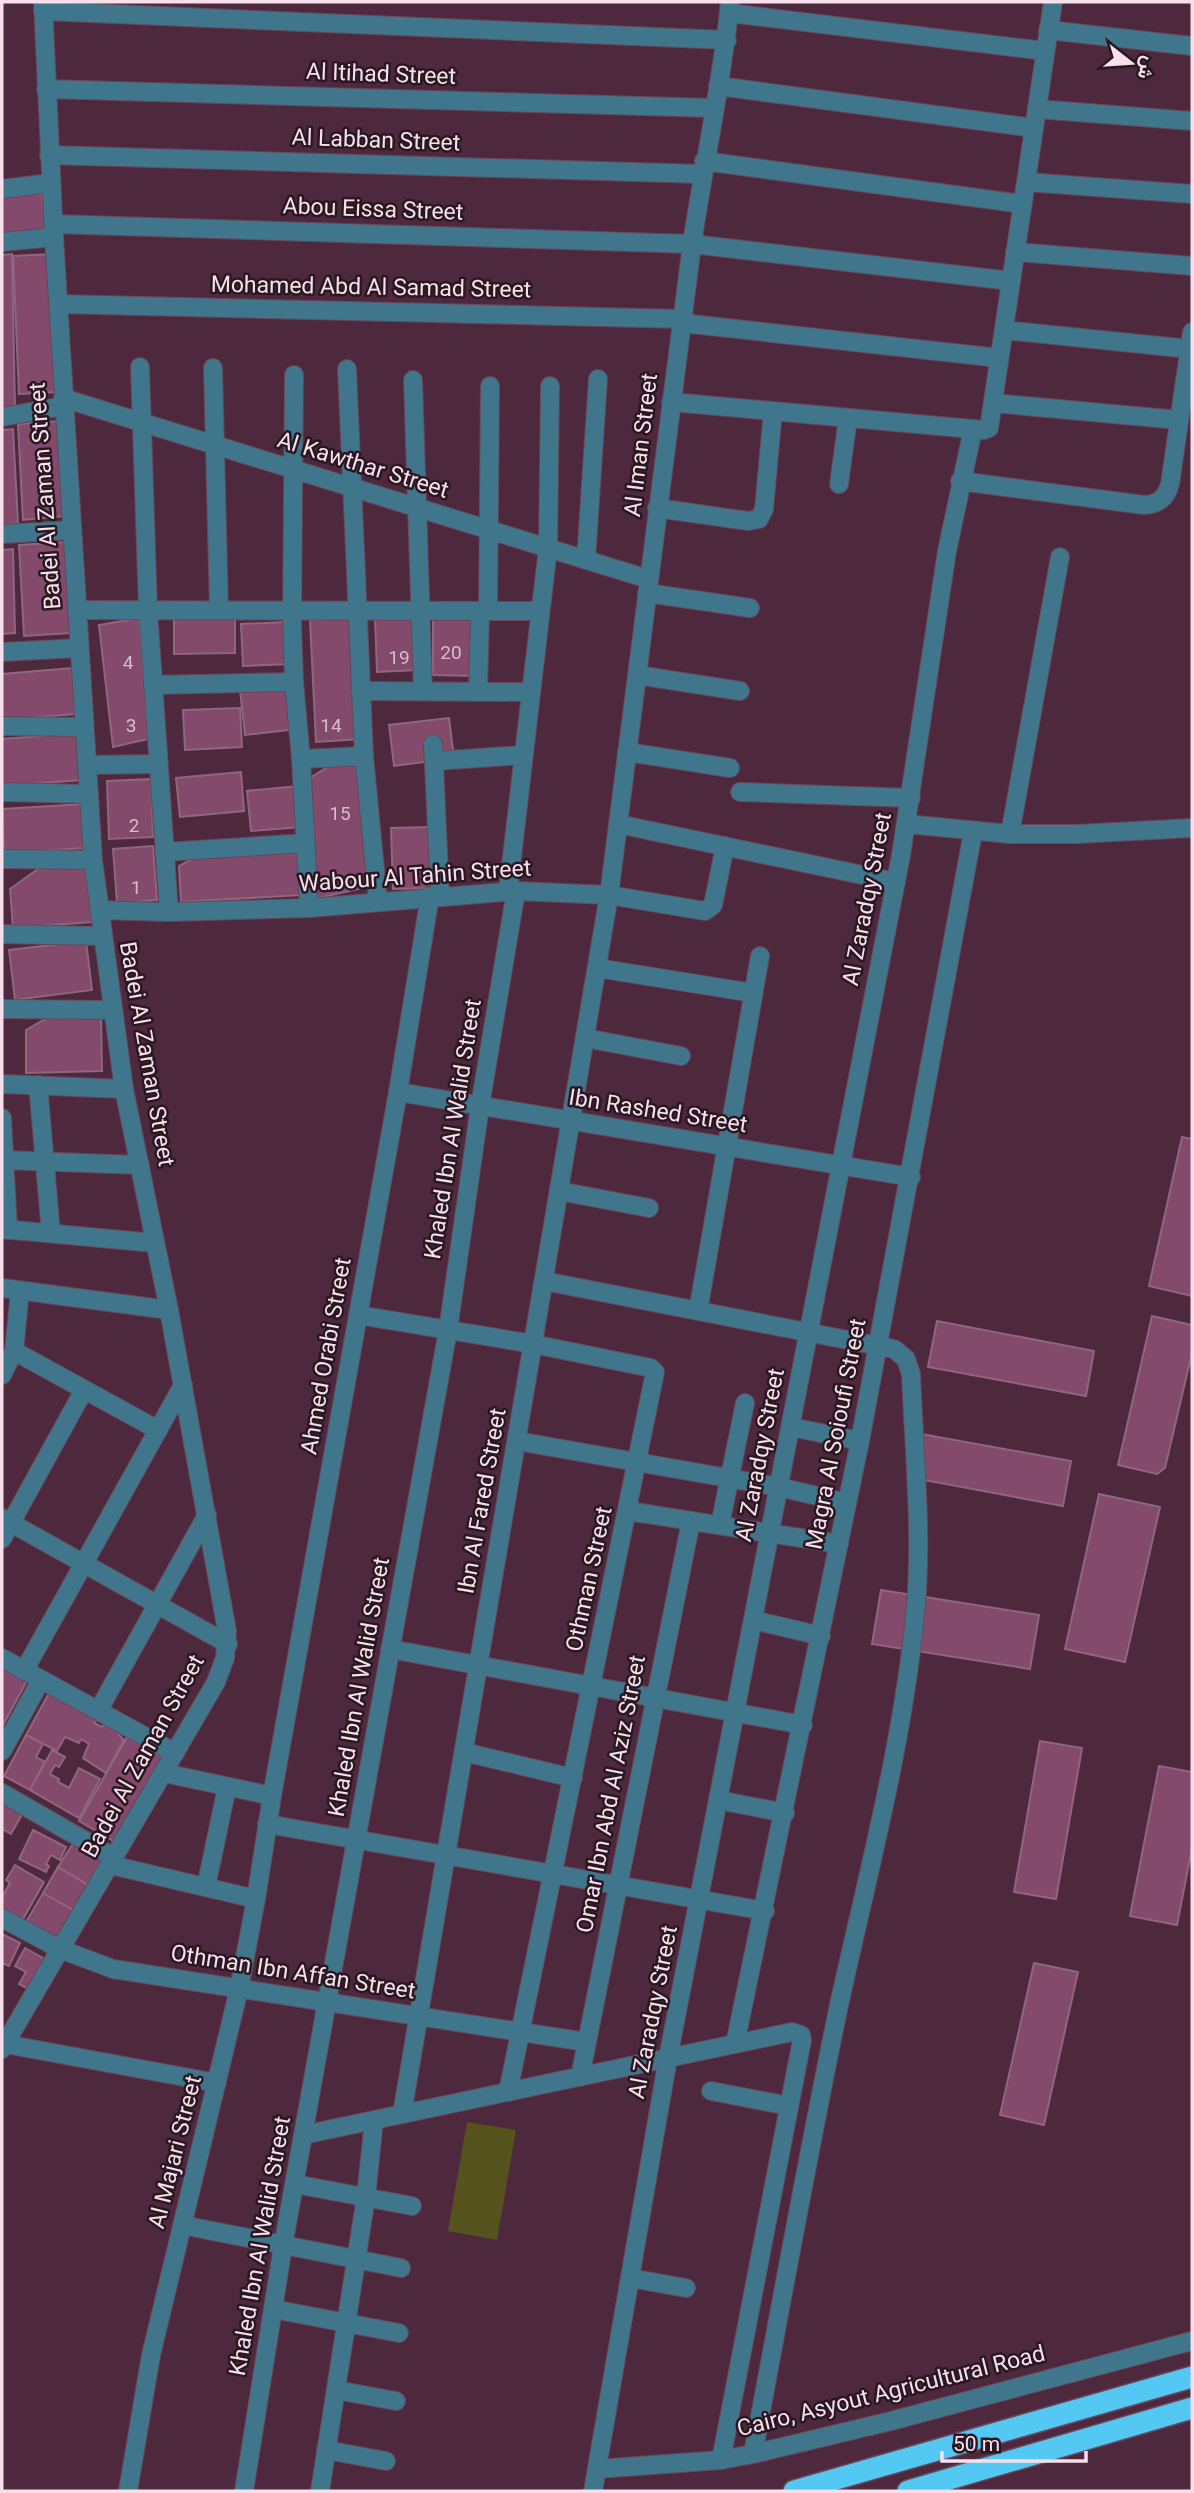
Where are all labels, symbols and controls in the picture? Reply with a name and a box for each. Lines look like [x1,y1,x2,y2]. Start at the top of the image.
north arrow [1096,28,1166,98]
text: ش [1132,54,1161,82]
street label: Al Itihad Street [305,58,457,90]
street label: Al Labban Street [291,124,461,156]
street label: Abou Eissa Street [282,192,464,226]
street label: Mohamed Abd Al Samad Street [211,271,531,303]
street label: Al Iman Street [619,372,663,518]
street label: Badei Al Zaman Street [24,381,66,611]
street label: Al Kawthar Street [274,426,452,504]
house number: 20 [440,641,462,664]
house number: 19 [388,646,410,669]
house number: 4 [123,651,134,674]
house number: 3 [126,714,136,737]
house number: 14 [320,714,342,737]
house number: 15 [329,802,351,825]
street label: Al Zaradqy Street [837,810,897,988]
house number: 2 [129,814,139,837]
street label: Wabour Al Tahin Street [298,854,532,898]
house number: 1 [131,876,141,899]
street label: Badei Al Zaman Street [114,940,180,1168]
street label: Khaled Ibn Al Walid Street [419,997,487,1261]
street label: Ibn Rashed Street [567,1084,749,1138]
street label: Ahmed Orabi Street [295,1256,357,1456]
street label: Magra Al Soioufi Street [800,1316,872,1552]
street label: Al Zaradqy Street [730,1366,790,1544]
street label: Ibn Al Fared Street [452,1406,512,1596]
street label: Othman Street [560,1504,618,1654]
street label: Khaled Ibn Al Walid Street [323,1555,395,1819]
street label: Badei Al Zaman Street [76,1650,210,1862]
street label: Omar Ibn Abd Al Aziz Street [571,1653,651,1935]
street label: Al Zaradqy Street [623,1923,683,2101]
street label: Othman Ibn Affan Street [169,1939,417,2005]
street label: Al Majari Street [143,2073,207,2231]
street label: Khaled Ibn Al Walid Street [224,2114,296,2378]
street label: Cairo, Asyout Agricultural Road [734,2340,1048,2442]
scale bar [942,2420,1086,2464]
text: 50 m [953,2432,1000,2456]

